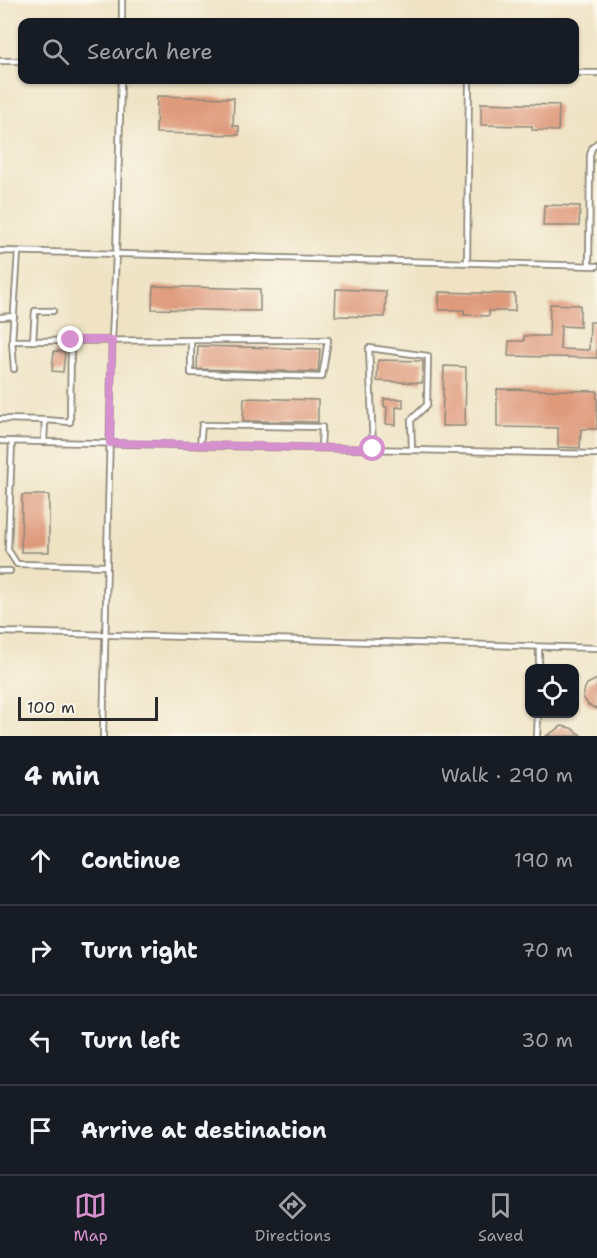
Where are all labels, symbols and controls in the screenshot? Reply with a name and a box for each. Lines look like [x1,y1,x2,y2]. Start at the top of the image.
search box [18,18,579,84]
icon: search [39,35,72,68]
text: Search here [87,37,213,66]
route end [57,326,83,352]
route start [359,435,385,461]
map controls [525,664,579,718]
button: locate [525,664,579,718]
scale bar [18,694,158,722]
text: 100 m [27,697,75,718]
text: 4 min [24,758,100,793]
text: Walk · 290 m [441,762,573,788]
icon: ahead [24,844,57,877]
text: Continue [81,846,181,875]
text: 190 m [514,847,573,873]
icon: right [24,934,57,967]
text: Turn right [81,936,198,965]
text: 70 m [521,937,573,963]
icon: left [24,1024,57,1057]
text: Turn left [81,1026,180,1055]
text: 30 m [521,1027,573,1053]
icon: arrive [24,1114,57,1147]
text: Arrive at destination [81,1116,327,1145]
tab: Map [74,1189,108,1246]
tab: Directions [255,1189,331,1246]
tab: Saved [478,1189,524,1246]

